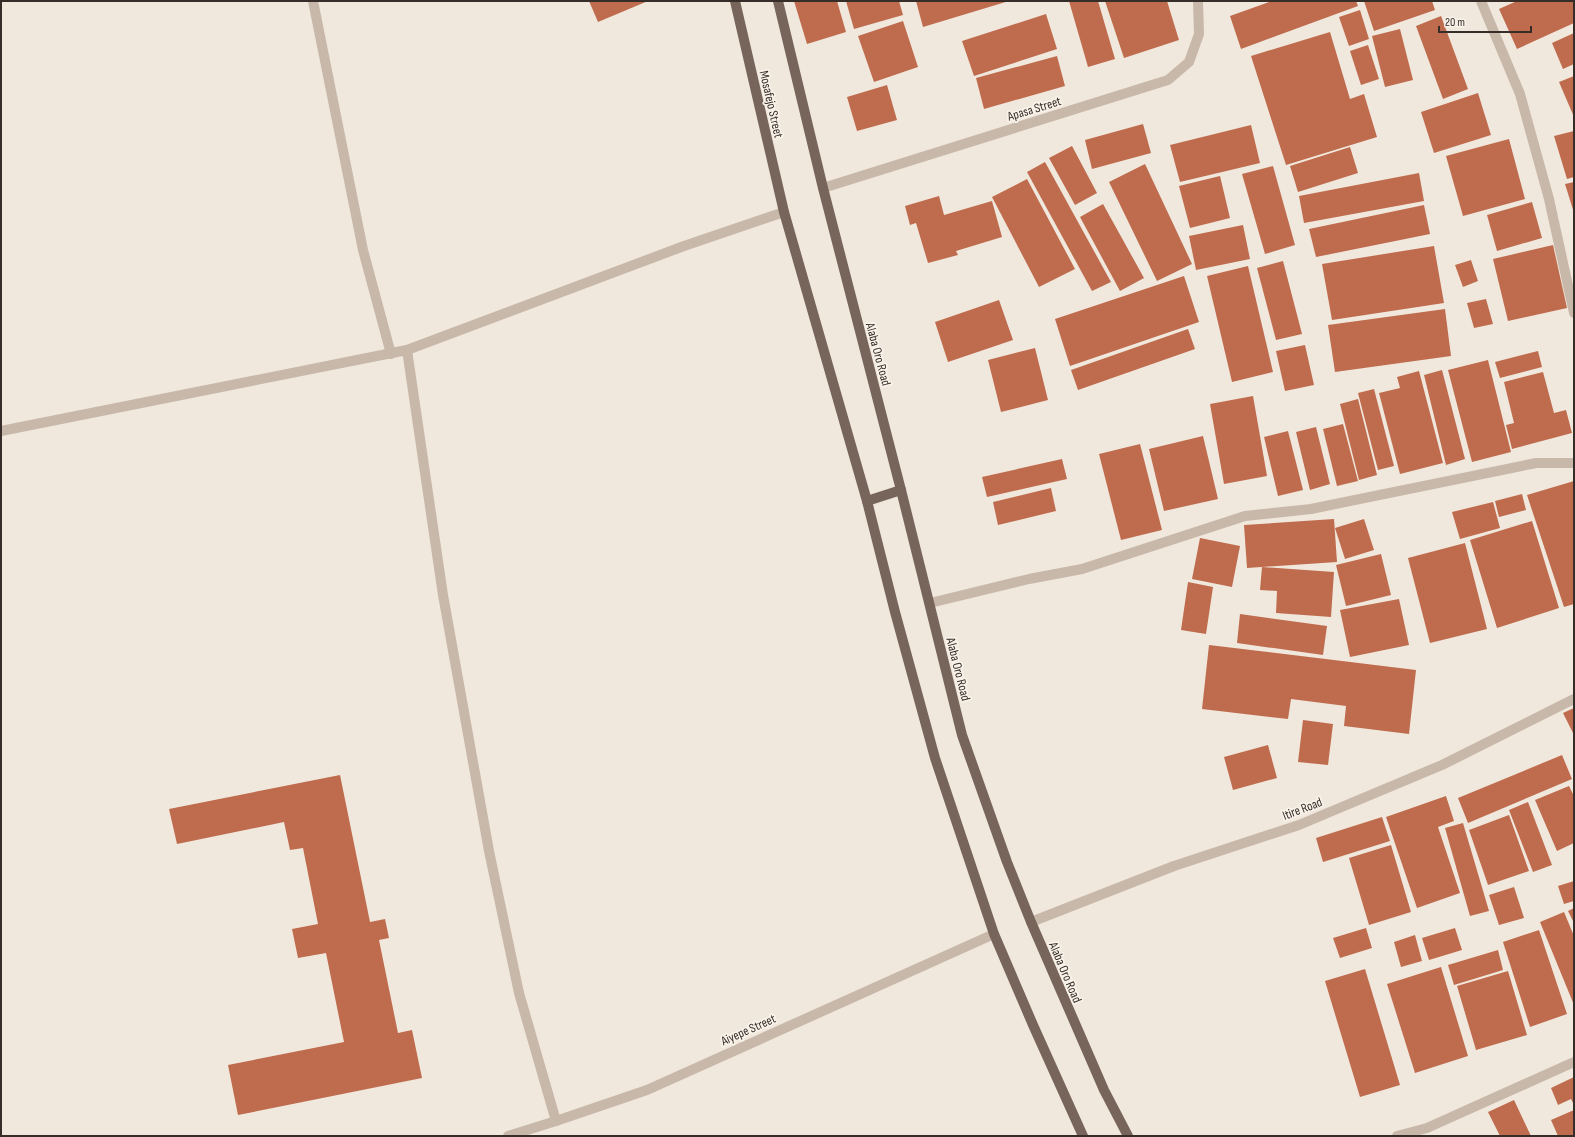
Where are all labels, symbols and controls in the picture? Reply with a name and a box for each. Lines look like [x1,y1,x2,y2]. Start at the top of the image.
scale bar [1439,8,1531,34]
text: 20 m [1445,15,1465,30]
street label: Mosafejo Street [756,69,787,140]
street label: Apasa Street [1005,93,1063,125]
street label: Alaba Oro Road [862,320,894,388]
street label: Alaba Oro Road [942,635,974,703]
street label: Itire Road [1280,794,1325,824]
street label: Alaba Oro Road [1045,939,1085,1005]
street label: Aiyepe Street [718,1011,778,1049]

